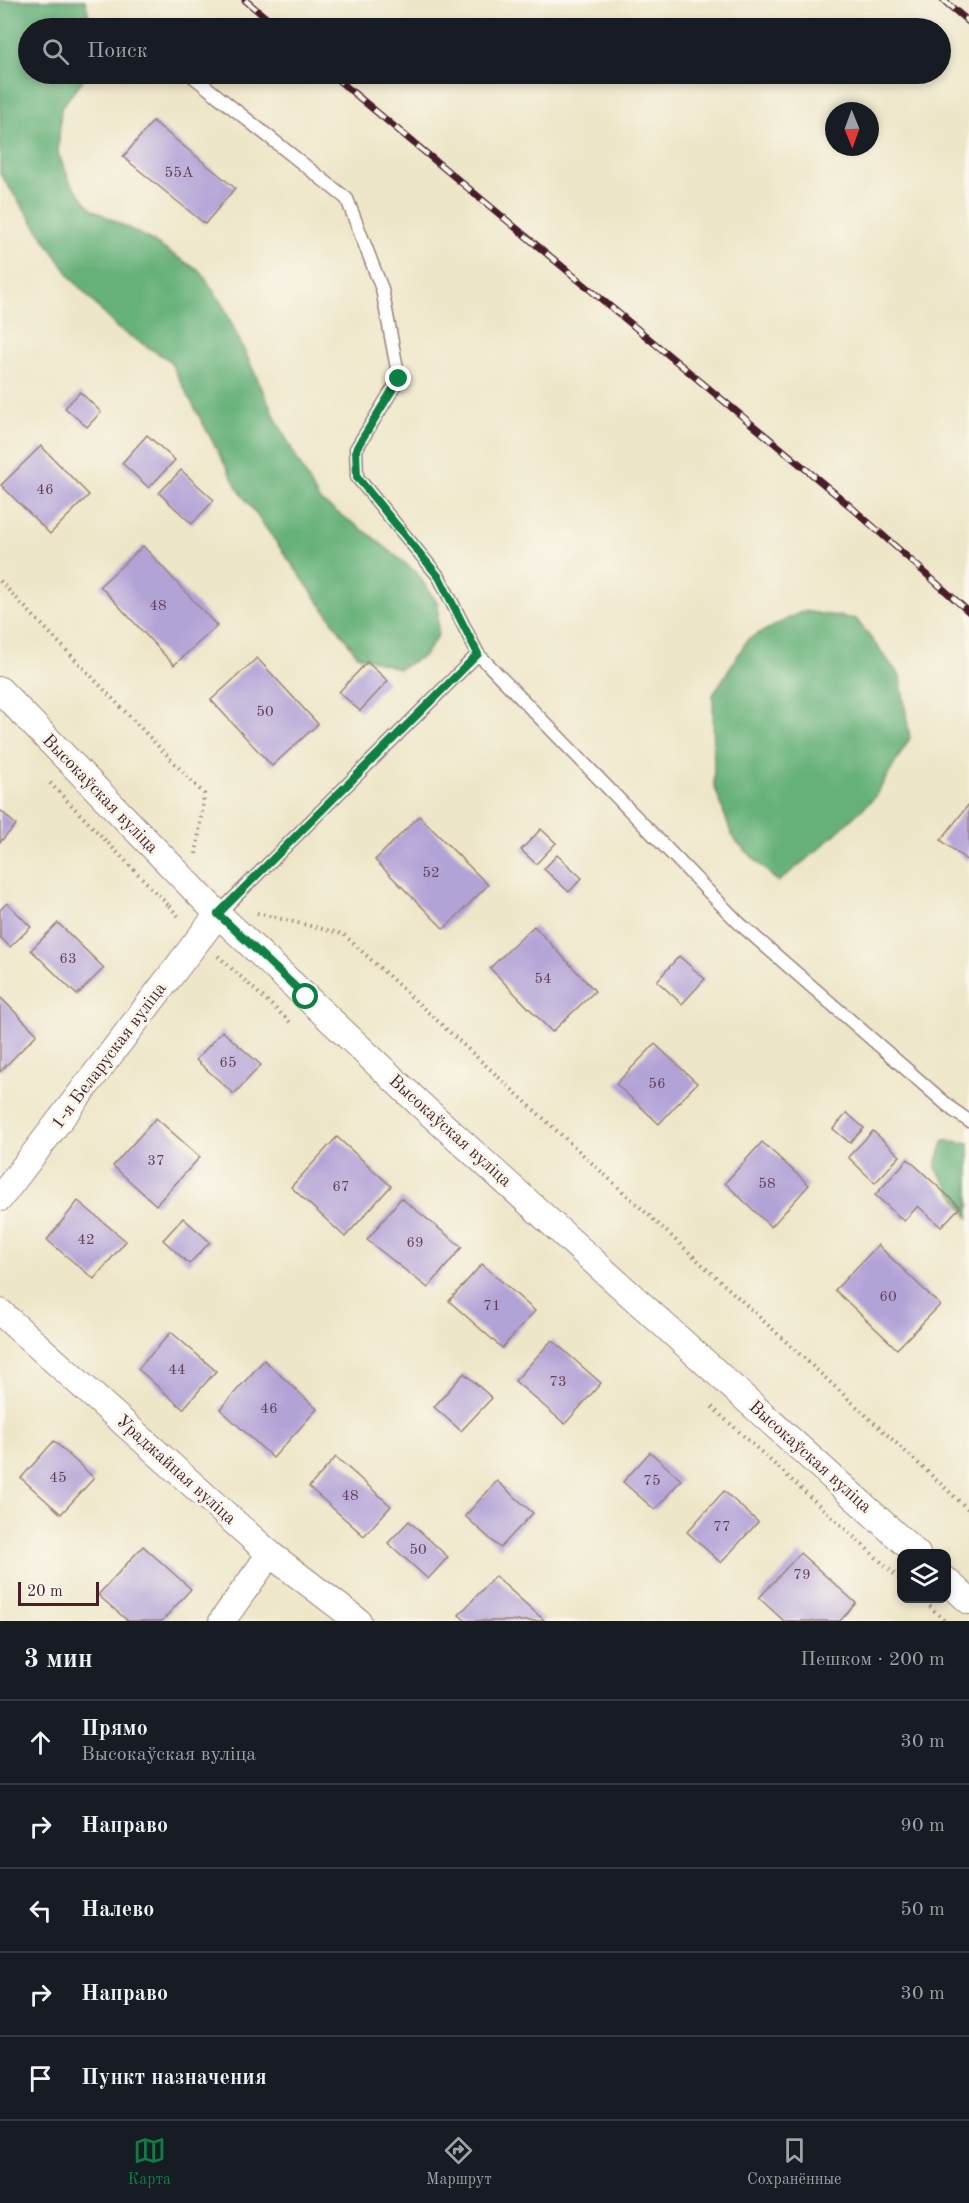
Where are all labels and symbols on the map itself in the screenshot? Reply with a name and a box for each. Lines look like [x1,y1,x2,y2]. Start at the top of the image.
north arrow [825,102,879,156]
house number: 55А [165,166,194,181]
route end [385,365,411,391]
house number: 46 [36,483,54,498]
house number: 48 [149,599,167,614]
house number: 50 [256,705,274,720]
street label: Высокаўская вуліца [39,731,161,857]
house number: 52 [422,866,440,881]
house number: 63 [59,952,77,967]
house number: 54 [534,972,552,987]
street label: 1-я Беларуская вуліца [48,979,170,1133]
route start [292,983,318,1009]
house number: 65 [219,1056,237,1071]
street label: Высокаўская вуліца [385,1072,515,1191]
house number: 56 [648,1077,666,1092]
house number: 37 [147,1154,165,1169]
house number: 58 [758,1177,776,1192]
house number: 67 [332,1180,350,1195]
house number: 42 [77,1233,95,1248]
house number: 69 [406,1236,424,1251]
house number: 60 [879,1290,897,1305]
house number: 71 [483,1299,501,1314]
house number: 44 [168,1363,186,1378]
house number: 73 [549,1375,567,1390]
street label: Высокаўская вуліца [745,1398,875,1517]
house number: 46 [260,1402,278,1417]
street label: Ураджайная вуліца [113,1412,239,1528]
house number: 45 [49,1471,67,1486]
house number: 75 [643,1474,661,1489]
house number: 48 [341,1489,359,1504]
house number: 77 [713,1520,731,1535]
house number: 50 [409,1543,427,1558]
house number: 79 [793,1568,811,1583]
scale bar [18,1579,99,1606]

